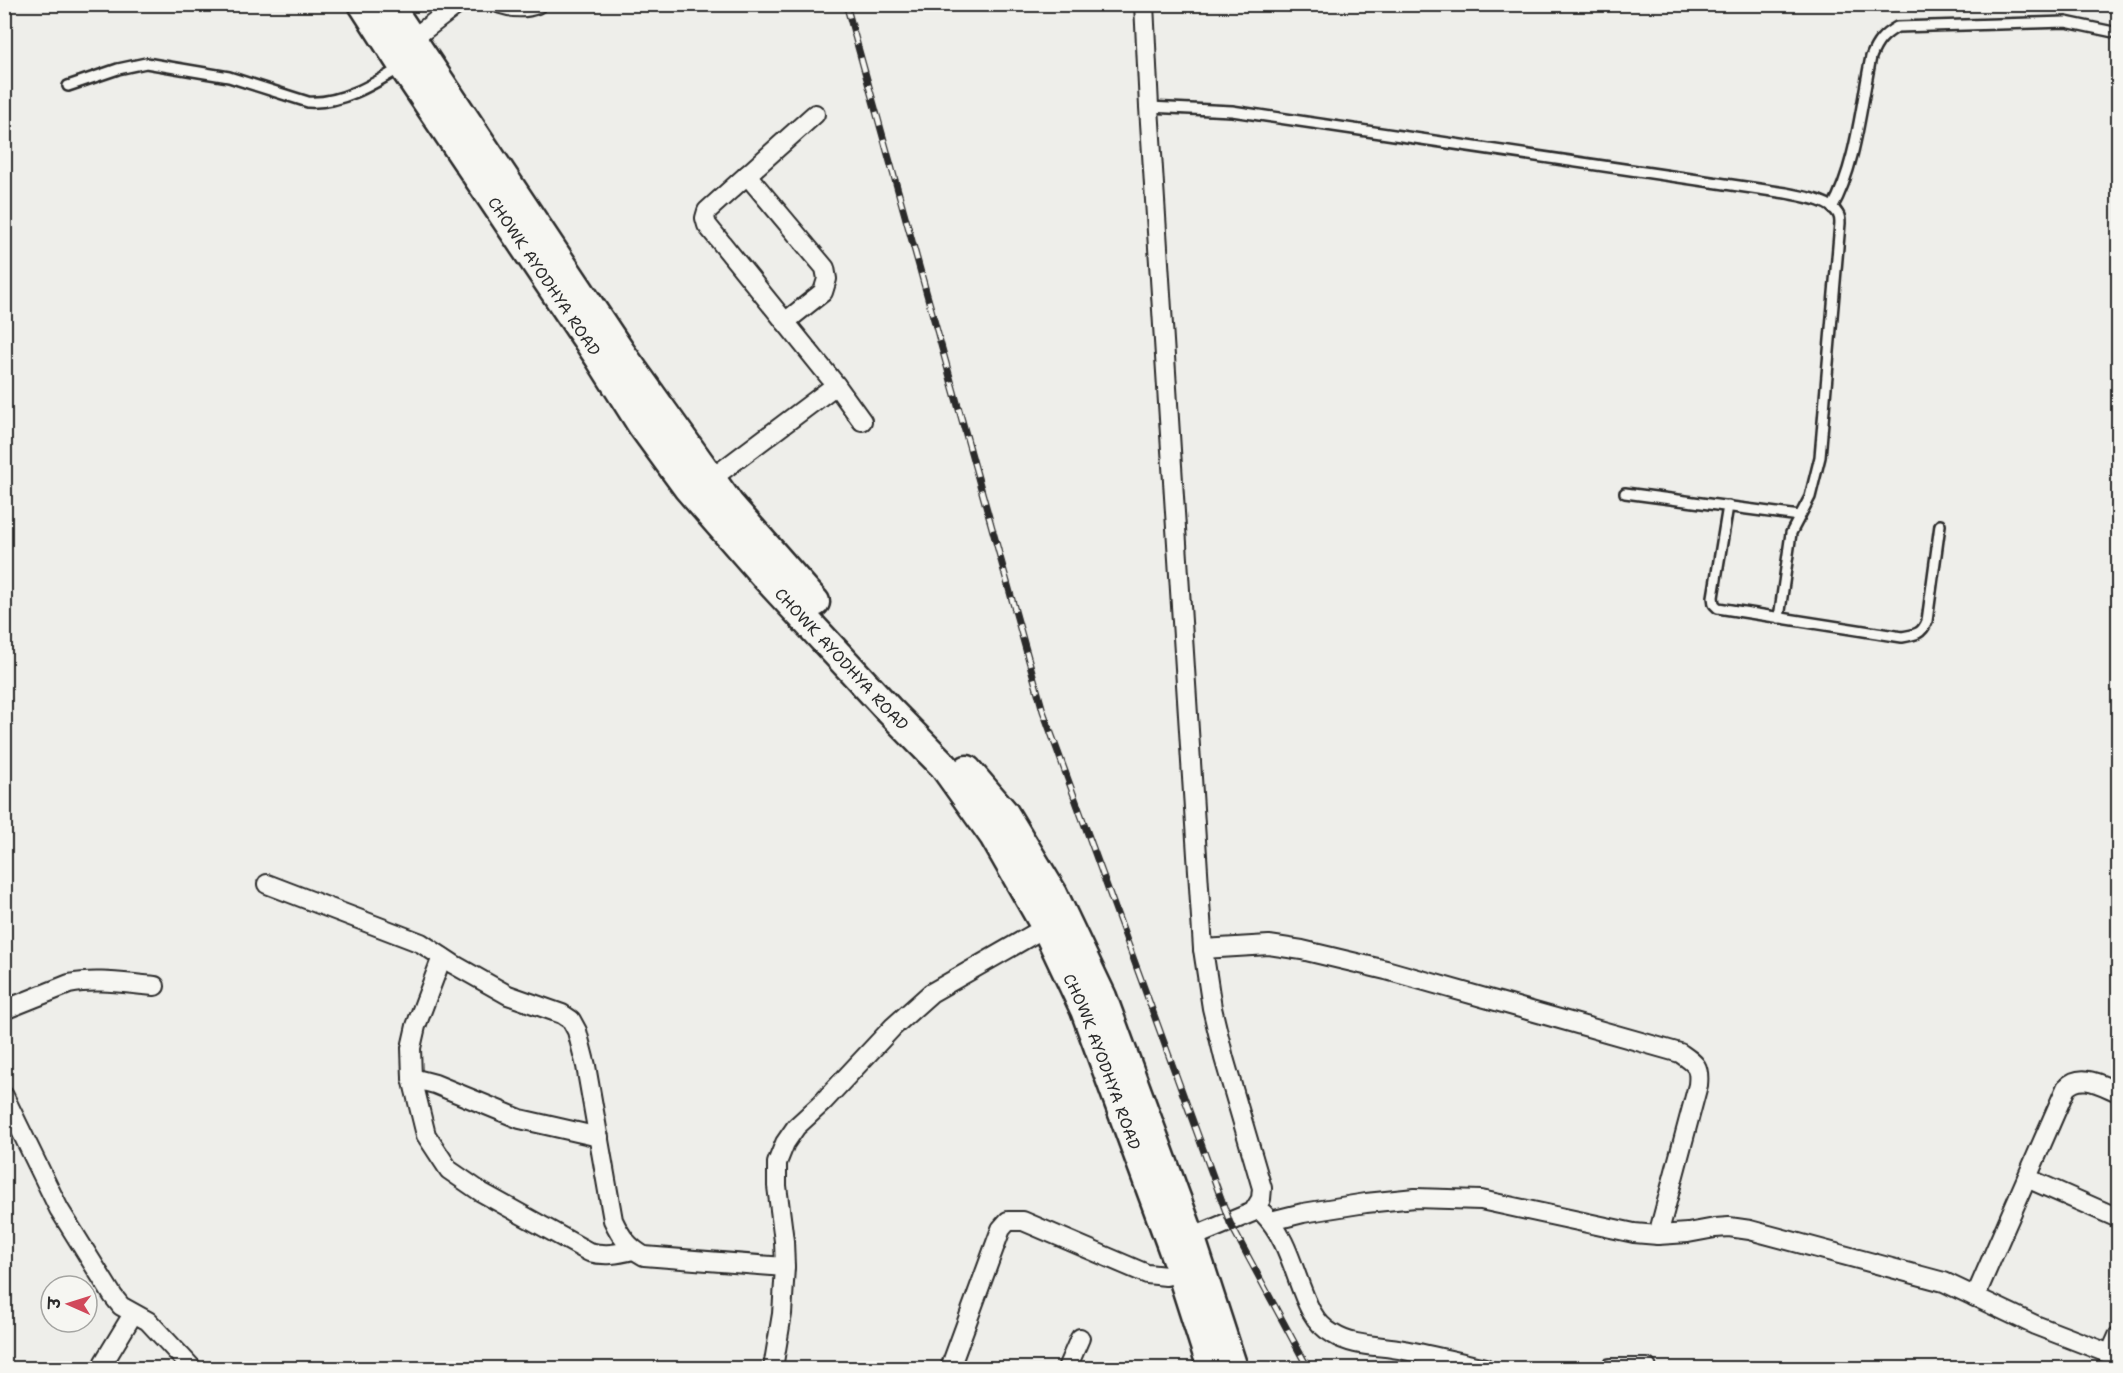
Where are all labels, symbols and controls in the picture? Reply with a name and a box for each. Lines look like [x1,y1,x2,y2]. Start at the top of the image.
street label: CHOWK AYODHYA ROAD [483,193,605,360]
street label: CHOWK AYODHYA ROAD [770,583,913,735]
street label: CHOWK AYODHYA ROAD [1058,970,1145,1153]
north arrow [39,1274,99,1334]
text: उ [44,1296,65,1311]

